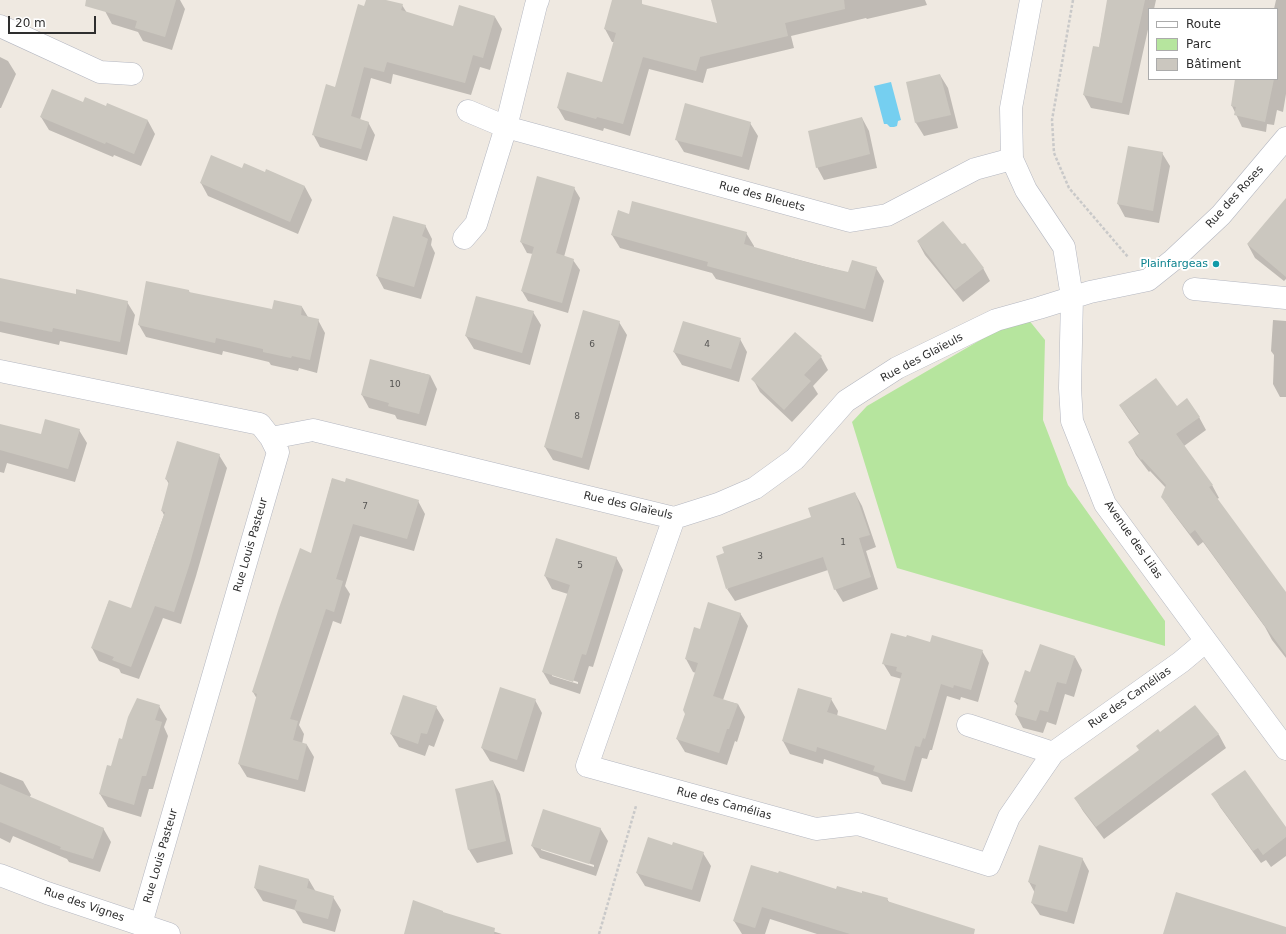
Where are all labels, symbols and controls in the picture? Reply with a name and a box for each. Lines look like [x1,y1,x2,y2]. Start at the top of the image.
scale bar [10,8,98,34]
legend [1148,8,1278,80]
text: 20 m [15,16,46,30]
text: Route [1186,17,1221,31]
text: Parc [1186,37,1211,51]
text: Bâtiment [1186,57,1241,71]
street label: Rue des Roses [1204,163,1266,231]
street label: Rue des Bleuets [718,179,806,215]
place label: Plainfargeas [1140,257,1208,271]
marker: Plainfargeas [1211,259,1221,269]
street label: Rue des Glaïeuls [879,331,965,385]
house number: 6 [589,340,595,350]
house number: 4 [704,340,710,350]
house number: 10 [389,380,401,390]
house number: 8 [574,412,580,422]
street label: Rue des Glaïeuls [582,489,674,523]
street label: Rue Louis Pasteur [231,496,271,594]
street label: Avenue des Lilas [1101,499,1165,581]
house number: 7 [362,502,368,512]
house number: 1 [840,538,846,548]
house number: 3 [757,552,763,562]
house number: 5 [577,561,583,571]
street label: Rue des Camélias [1086,665,1174,731]
street label: Rue des Camélias [675,785,773,823]
street label: Rue Louis Pasteur [141,807,181,905]
street label: Rue des Vignes [42,885,126,925]

